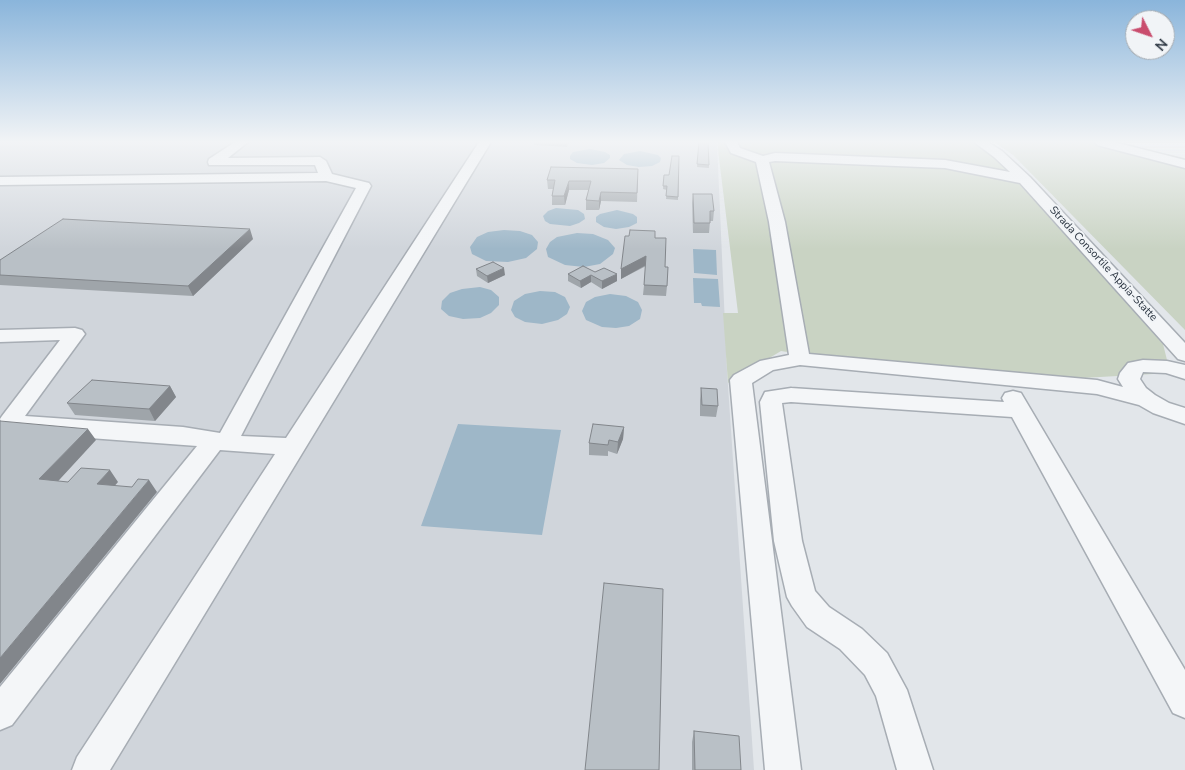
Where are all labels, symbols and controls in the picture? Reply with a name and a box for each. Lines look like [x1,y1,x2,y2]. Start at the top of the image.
north arrow [1125,10,1175,60]
text: N [1150,34,1172,55]
street label: Strada Consortile Appia-Statte [1046,204,1160,324]

